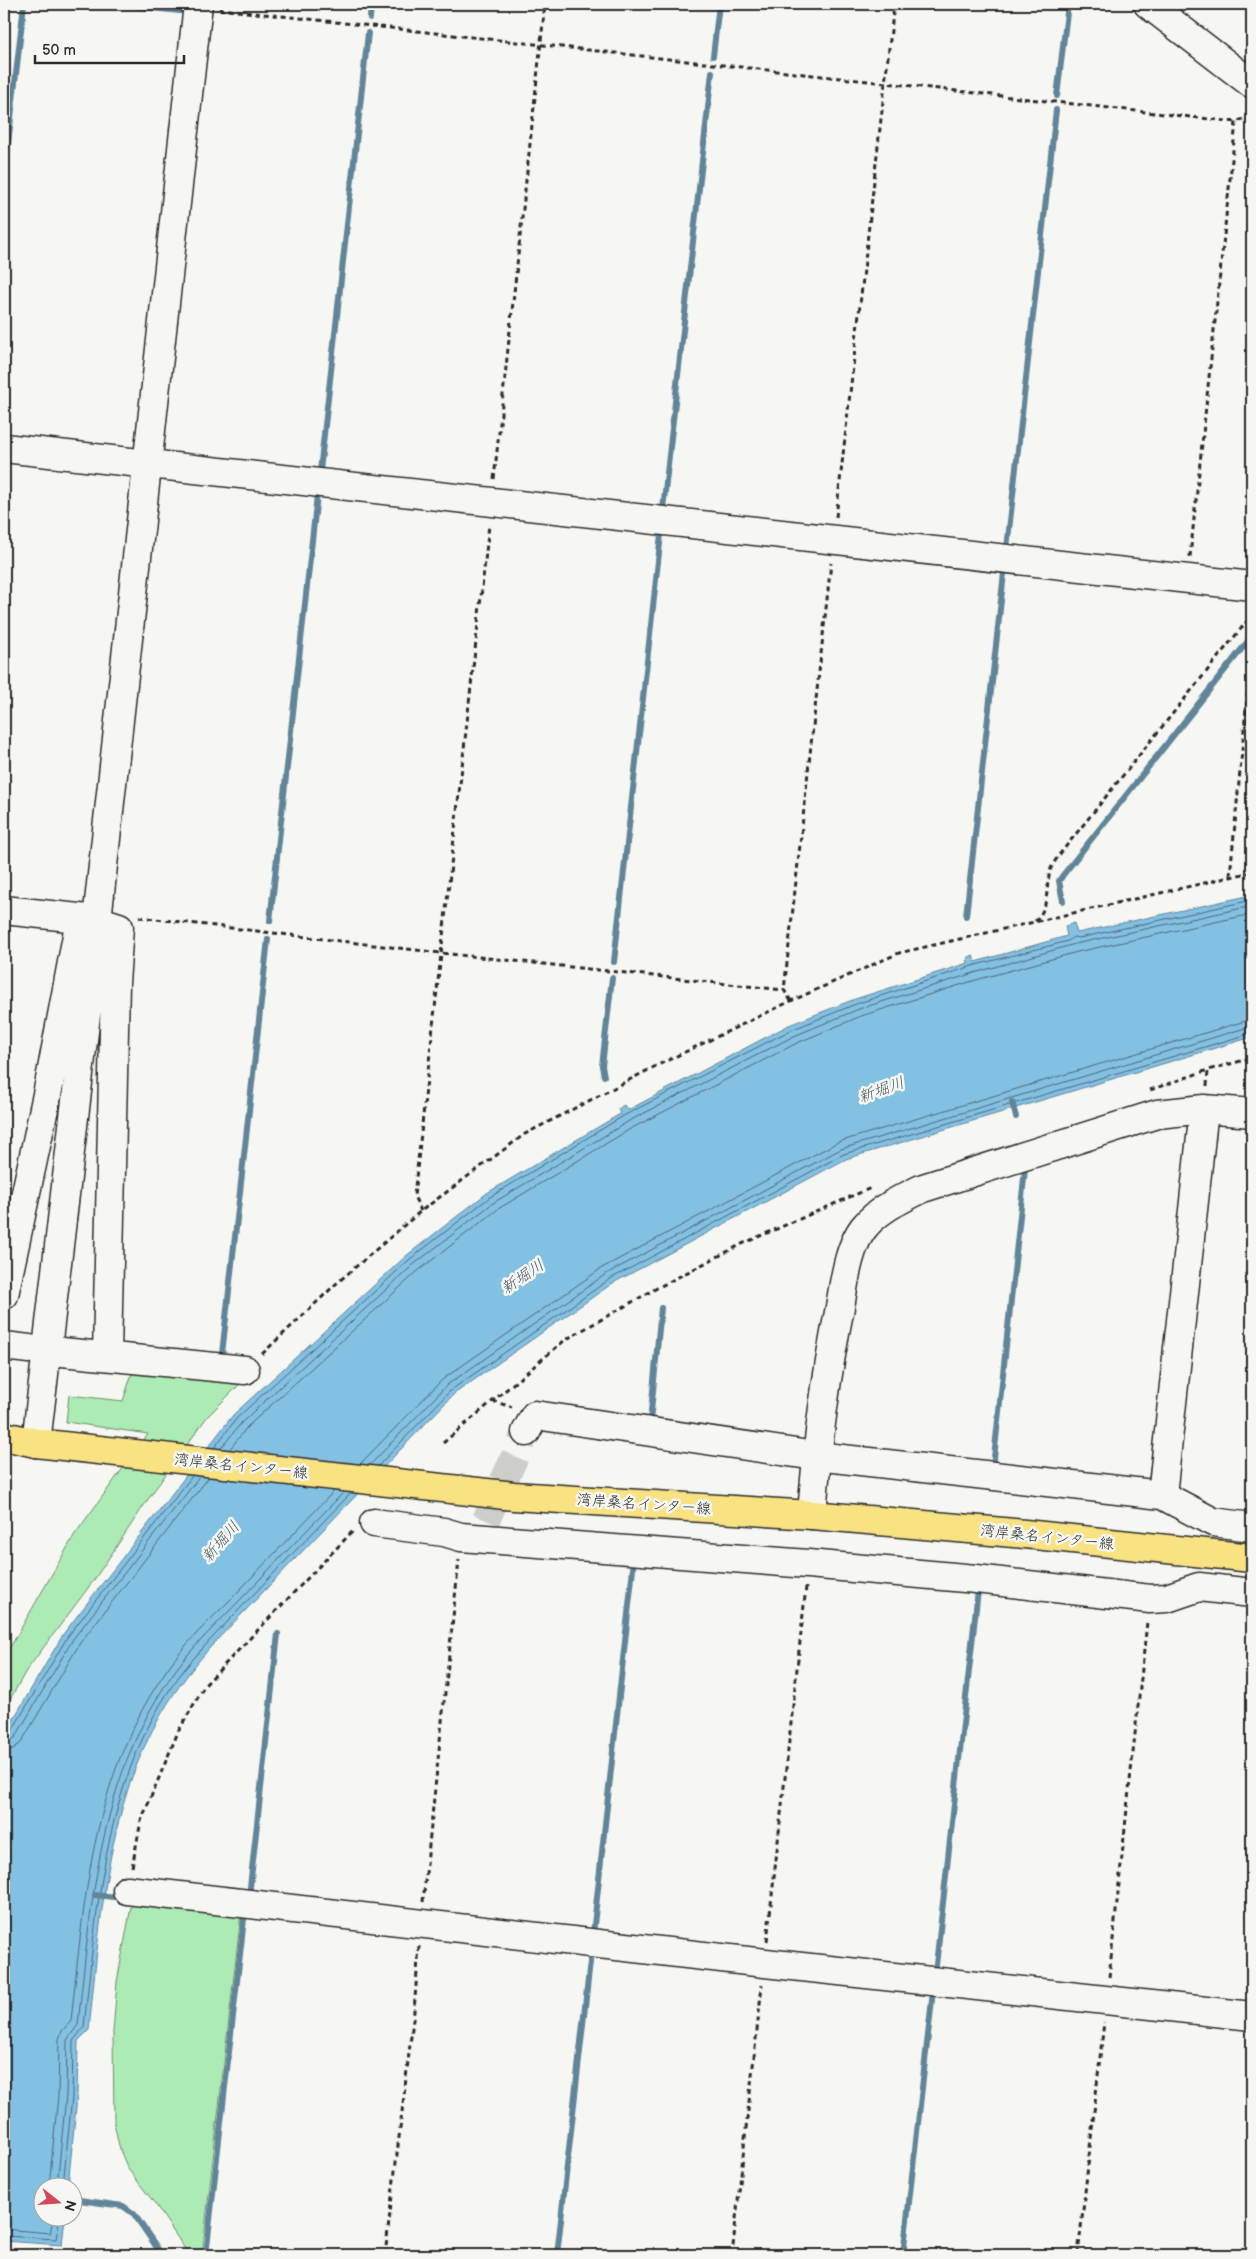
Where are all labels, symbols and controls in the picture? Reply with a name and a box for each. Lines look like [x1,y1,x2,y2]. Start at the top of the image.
scale bar [35,32,184,64]
text: 50 m [42,41,76,60]
water label: 新堀川 [856,1073,907,1108]
water label: 新堀川 [498,1256,548,1299]
street label: 湾岸桑名インター線 [173,1450,309,1483]
street label: 湾岸桑名インター線 [576,1490,712,1519]
water label: 新堀川 [198,1518,244,1566]
street label: 湾岸桑名インター線 [979,1521,1115,1554]
north arrow [32,2176,82,2226]
text: N [60,2198,80,2213]

